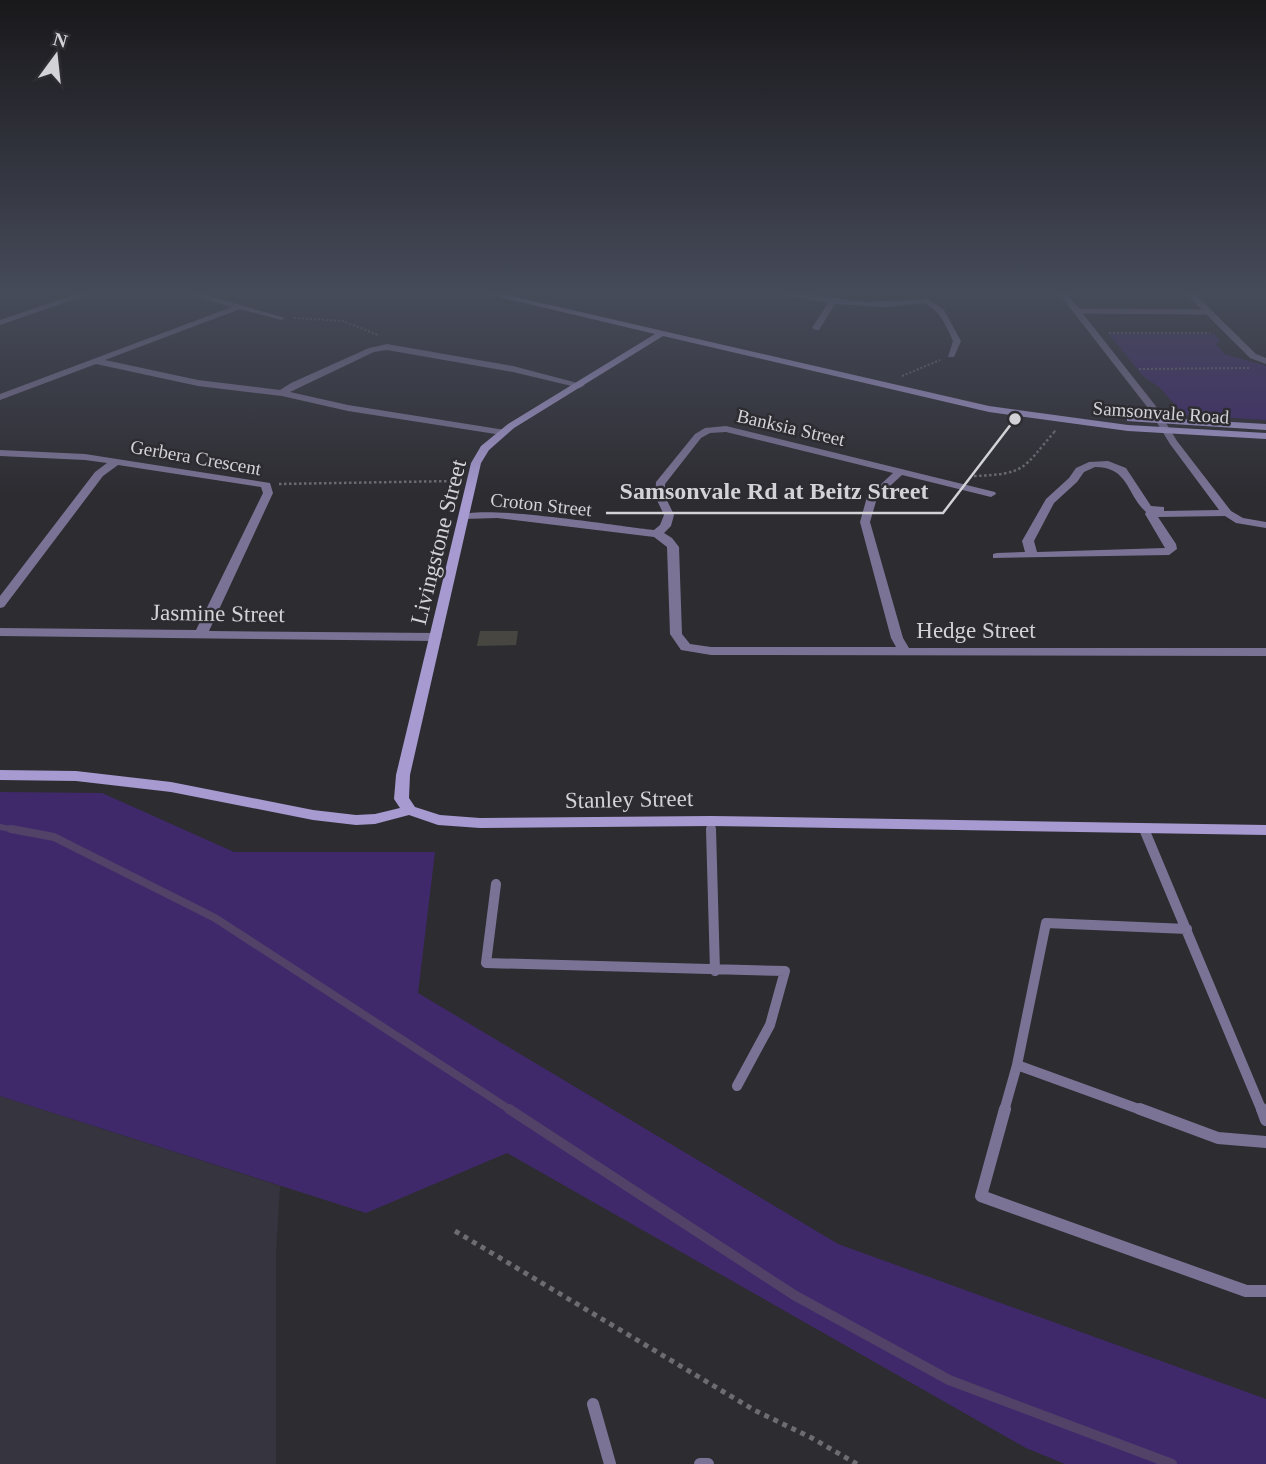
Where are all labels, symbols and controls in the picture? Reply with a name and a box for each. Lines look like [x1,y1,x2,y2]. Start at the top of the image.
north arrow [21,21,91,91]
text: N [51,28,70,52]
street label: Samsonvale Road [1092,397,1230,428]
street label: Banksia Street [735,405,848,450]
street label: Gerbera Crescent [129,436,264,479]
street label: Livingstone Street [406,456,471,627]
callout: Samsonvale Rd at Beitz Street [606,468,943,513]
text: Samsonvale Rd at Beitz Street [620,478,928,504]
street label: Croton Street [489,489,593,520]
street label: Jasmine Street [151,600,286,627]
street label: Hedge Street [916,618,1036,643]
street label: Stanley Street [565,786,694,813]

